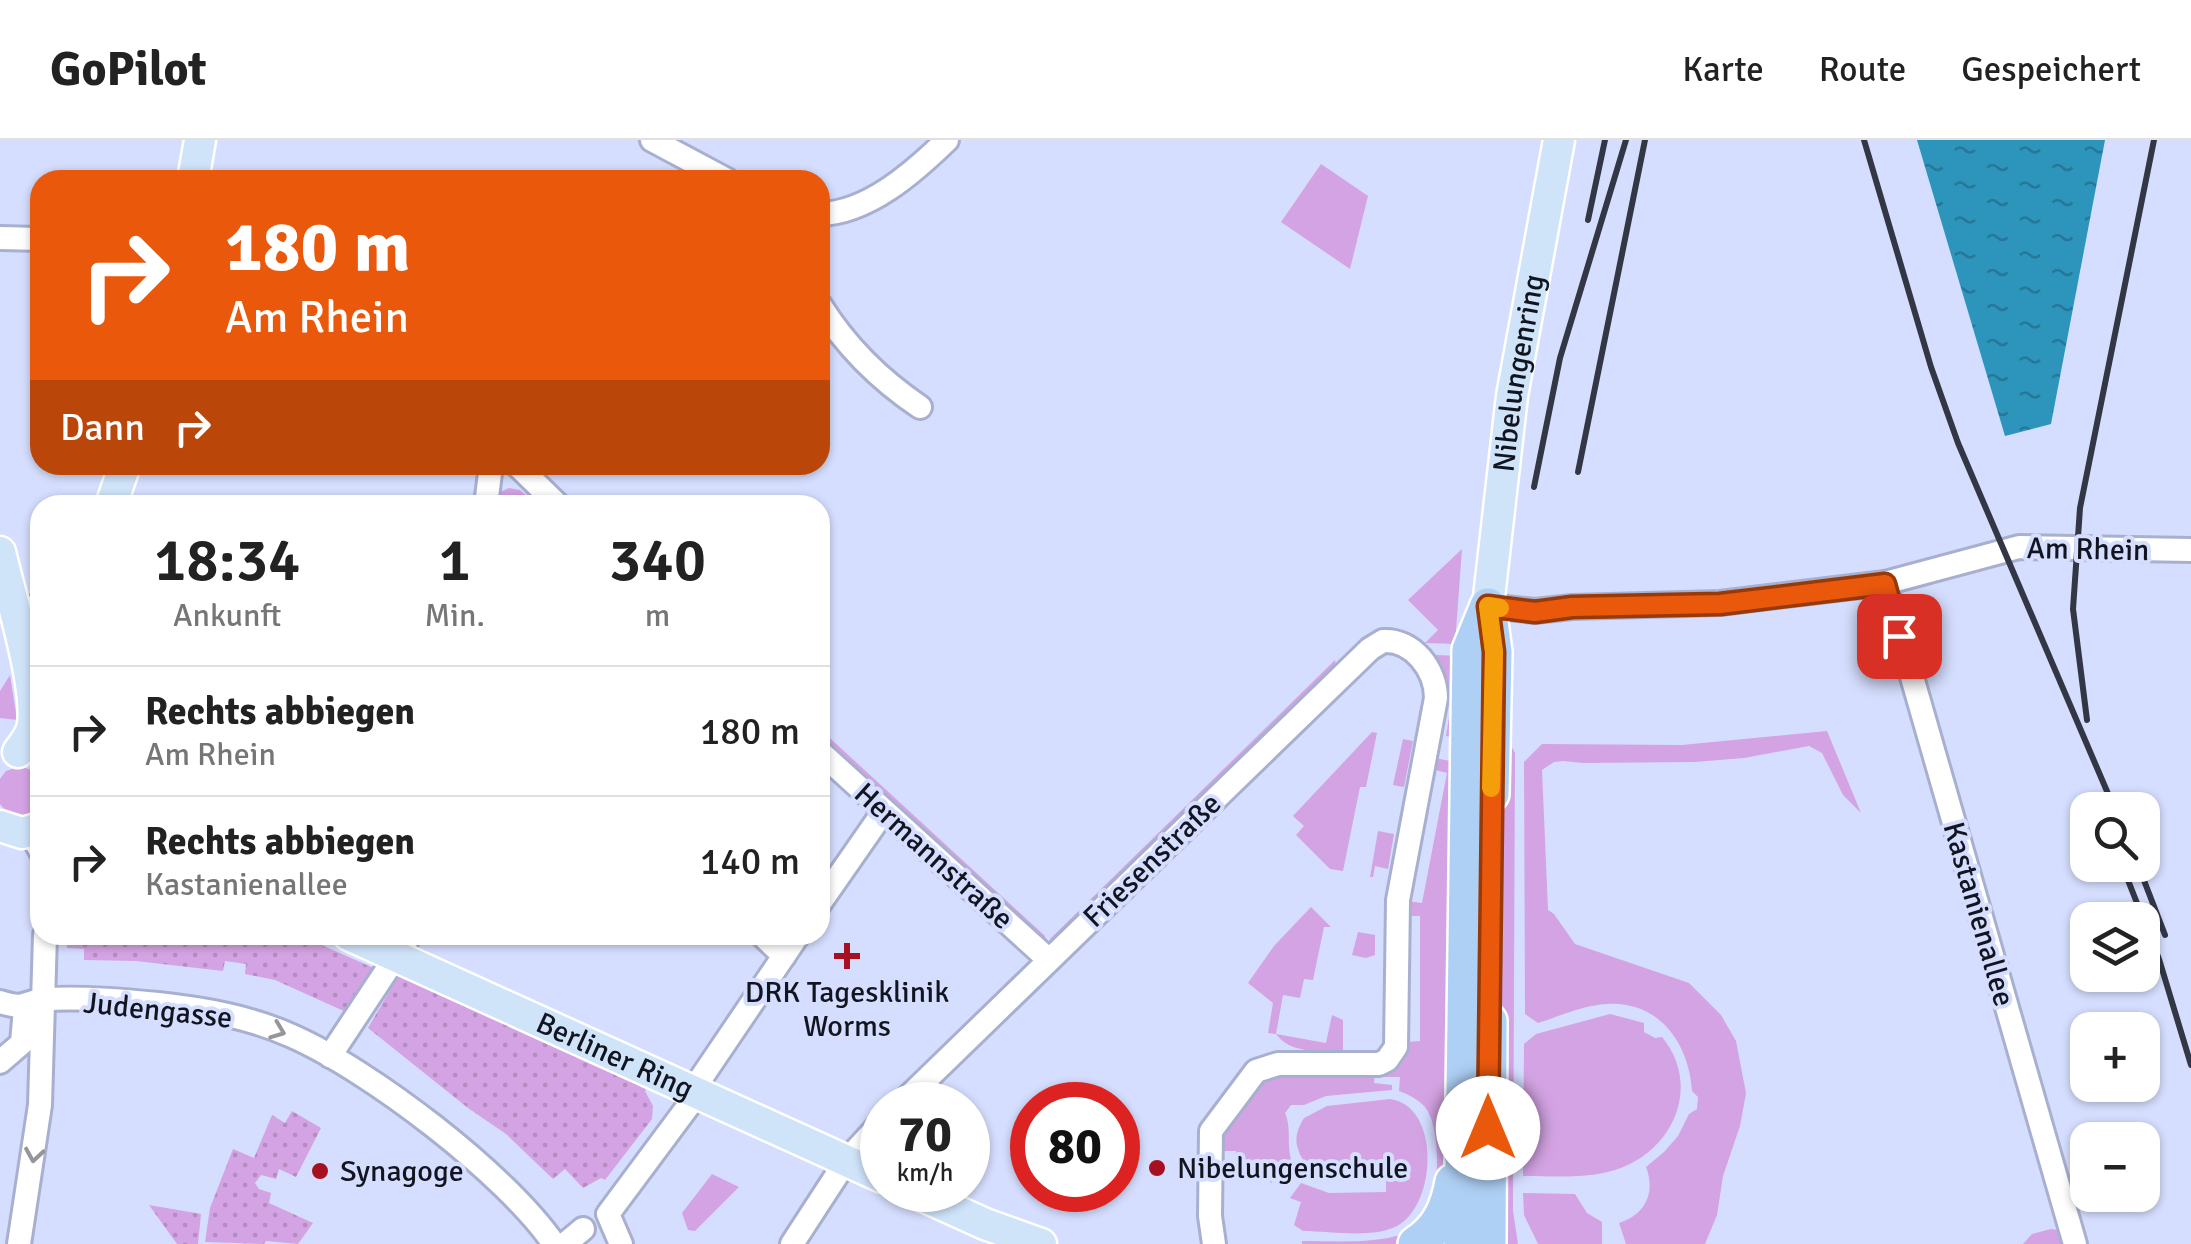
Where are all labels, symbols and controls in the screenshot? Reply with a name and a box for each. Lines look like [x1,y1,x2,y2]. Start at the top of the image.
text: GoPilot [50,40,207,99]
text: Karte [1682,48,1764,91]
text: Route [1819,48,1906,91]
text: Gespeichert [1961,48,2141,91]
text: 180 m [225,204,410,290]
icon: right [60,210,190,340]
street label: Nibelungenring [1485,271,1553,474]
text: Am Rhein [225,290,409,345]
icon: right [165,400,220,455]
text: Dann [60,404,145,451]
text: 18:34 [154,524,301,598]
text: 1 [438,524,471,598]
text: 340 [609,524,706,598]
street label: Am Rhein [2026,530,2150,569]
pin [1857,594,1942,679]
text: Ankunft [173,596,281,635]
text: Min. [424,596,485,635]
text: m [645,596,670,635]
icon: arrive [1872,609,1927,664]
text: Rechts abbiegen [145,688,415,735]
icon: right [60,704,115,759]
text: 180 m [700,708,800,755]
text: Am Rhein [145,735,276,774]
street label: Hermannstraße [846,775,1021,938]
street label: Friesenstraße [1076,785,1229,935]
map controls [2070,792,2160,1212]
button: search [2070,792,2160,882]
text: Rechts abbiegen [145,818,415,865]
street label: Kastanienallee [1935,818,2022,1011]
icon: right [60,834,115,889]
text: 140 m [700,838,800,885]
text: Kastanienallee [145,865,348,904]
button: layers [2070,902,2160,992]
marker: DRK Tagesklinik Worms [834,943,860,969]
place label: DRK Tagesklinik Worms [745,974,949,1045]
street label: Judengasse [82,984,234,1037]
street label: Berliner Ring [530,1005,699,1108]
button: + [2070,1012,2160,1102]
one-way arrow [268,1019,286,1039]
position arrow [1436,1076,1540,1180]
speed limit sign: 80 [1010,1082,1140,1212]
text: 70 [898,1104,952,1166]
button: − [2070,1122,2160,1212]
one-way arrow [24,1147,45,1163]
place label: Nibelungenschule [1177,1150,1408,1187]
place label: Synagoge [340,1153,464,1190]
text: km/h [897,1157,953,1188]
marker: Nibelungenschule [1146,1157,1168,1179]
marker: Synagoge [309,1160,331,1182]

